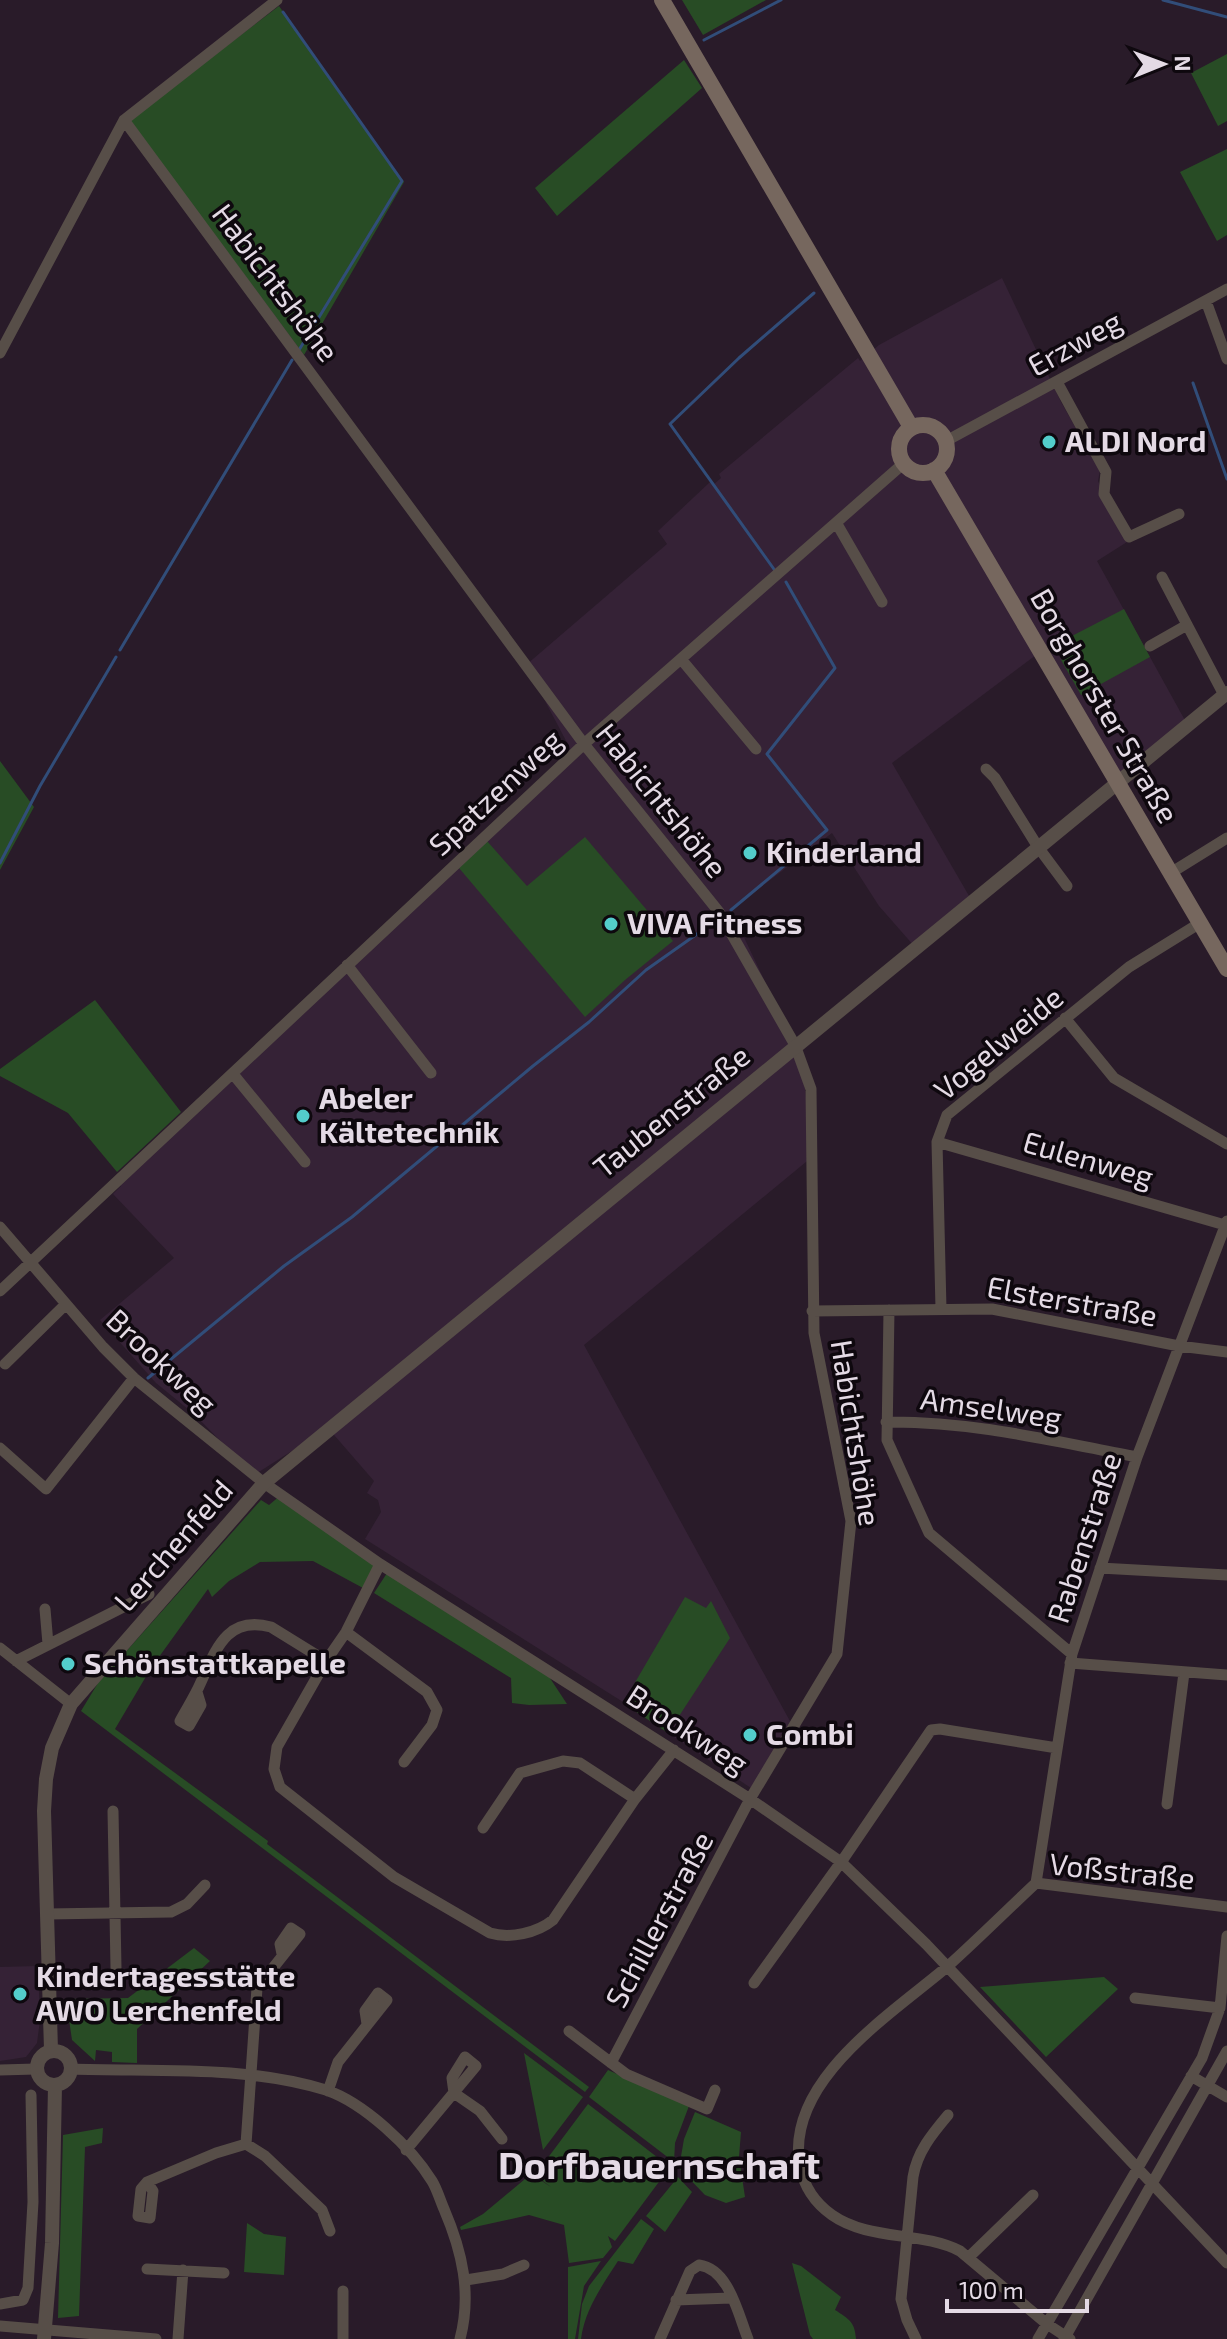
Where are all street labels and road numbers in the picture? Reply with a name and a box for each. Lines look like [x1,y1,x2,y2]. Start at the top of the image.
street label: Habichtshöhe [206,196,347,368]
street label: Erzweg [1021,302,1127,383]
street label: Borghorster Straße [1024,581,1187,829]
street label: Habichtshöhe [589,715,736,884]
street label: Spatzenweg [421,721,569,862]
street label: Vogelweide [926,978,1069,1107]
street label: Taubenstraße [585,1037,756,1184]
street label: Eulenweg [1019,1122,1158,1194]
street label: Elsterstraße [984,1267,1160,1333]
street label: Brookweg [100,1301,225,1421]
street label: Habichtshöhe [825,1337,889,1528]
street label: Amselweg [918,1379,1064,1435]
street label: Rabenstraße [1039,1448,1128,1627]
street label: Lerchenfeld [106,1472,239,1618]
street label: Brookweg [621,1676,756,1781]
street label: Schillerstraße [597,1825,720,2013]
street label: Voßstraße [1048,1844,1197,1896]

